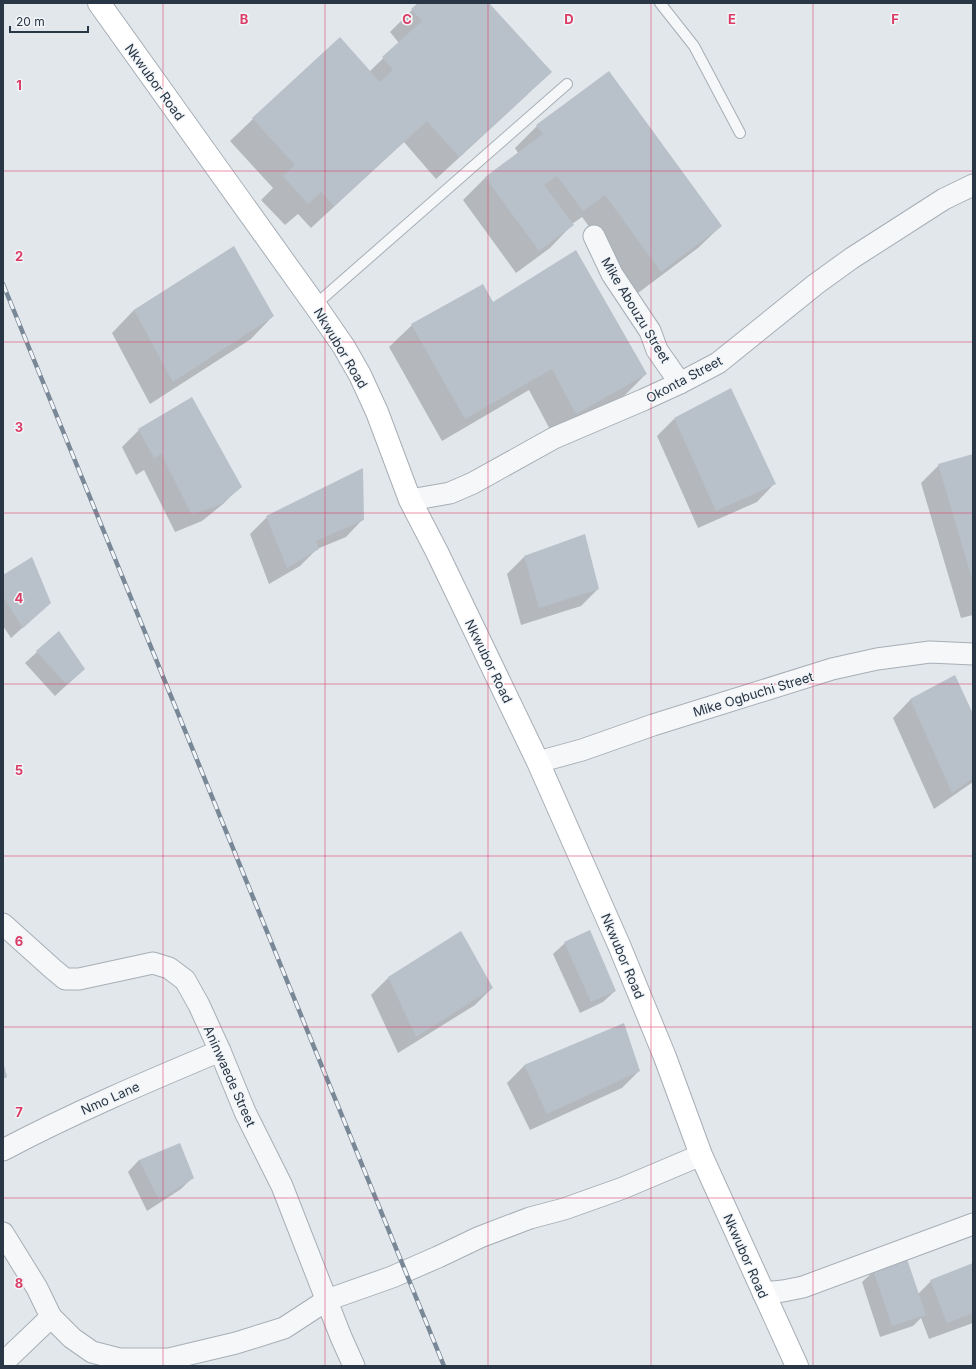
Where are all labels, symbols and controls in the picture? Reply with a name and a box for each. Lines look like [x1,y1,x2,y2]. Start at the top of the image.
scale bar [10,8,88,34]
text: B [240,11,249,27]
text: C [402,11,412,27]
text: D [564,11,574,27]
text: E [728,11,736,27]
text: F [891,11,899,27]
text: 20 m [16,14,45,29]
street label: Nkwubor Road [122,41,188,123]
text: 1 [16,77,22,93]
text: 2 [15,248,23,264]
street label: Mike Abouzu Street [598,254,674,366]
street label: Nkwubor Road [311,305,371,391]
street label: Okonta Street [643,352,725,406]
text: 3 [15,419,23,435]
text: 4 [15,590,24,606]
street label: Nkwubor Road [462,617,516,705]
street label: Mike Ogbuchi Street [691,668,815,720]
text: 5 [15,762,23,778]
street label: Nkwubor Road [598,911,648,1001]
text: 6 [15,933,23,949]
street label: Aninwaede Street [201,1023,259,1129]
street label: Nmo Lane [78,1078,142,1118]
text: 7 [15,1104,23,1120]
street label: Nkwubor Road [720,1211,772,1301]
text: 8 [15,1275,23,1291]

